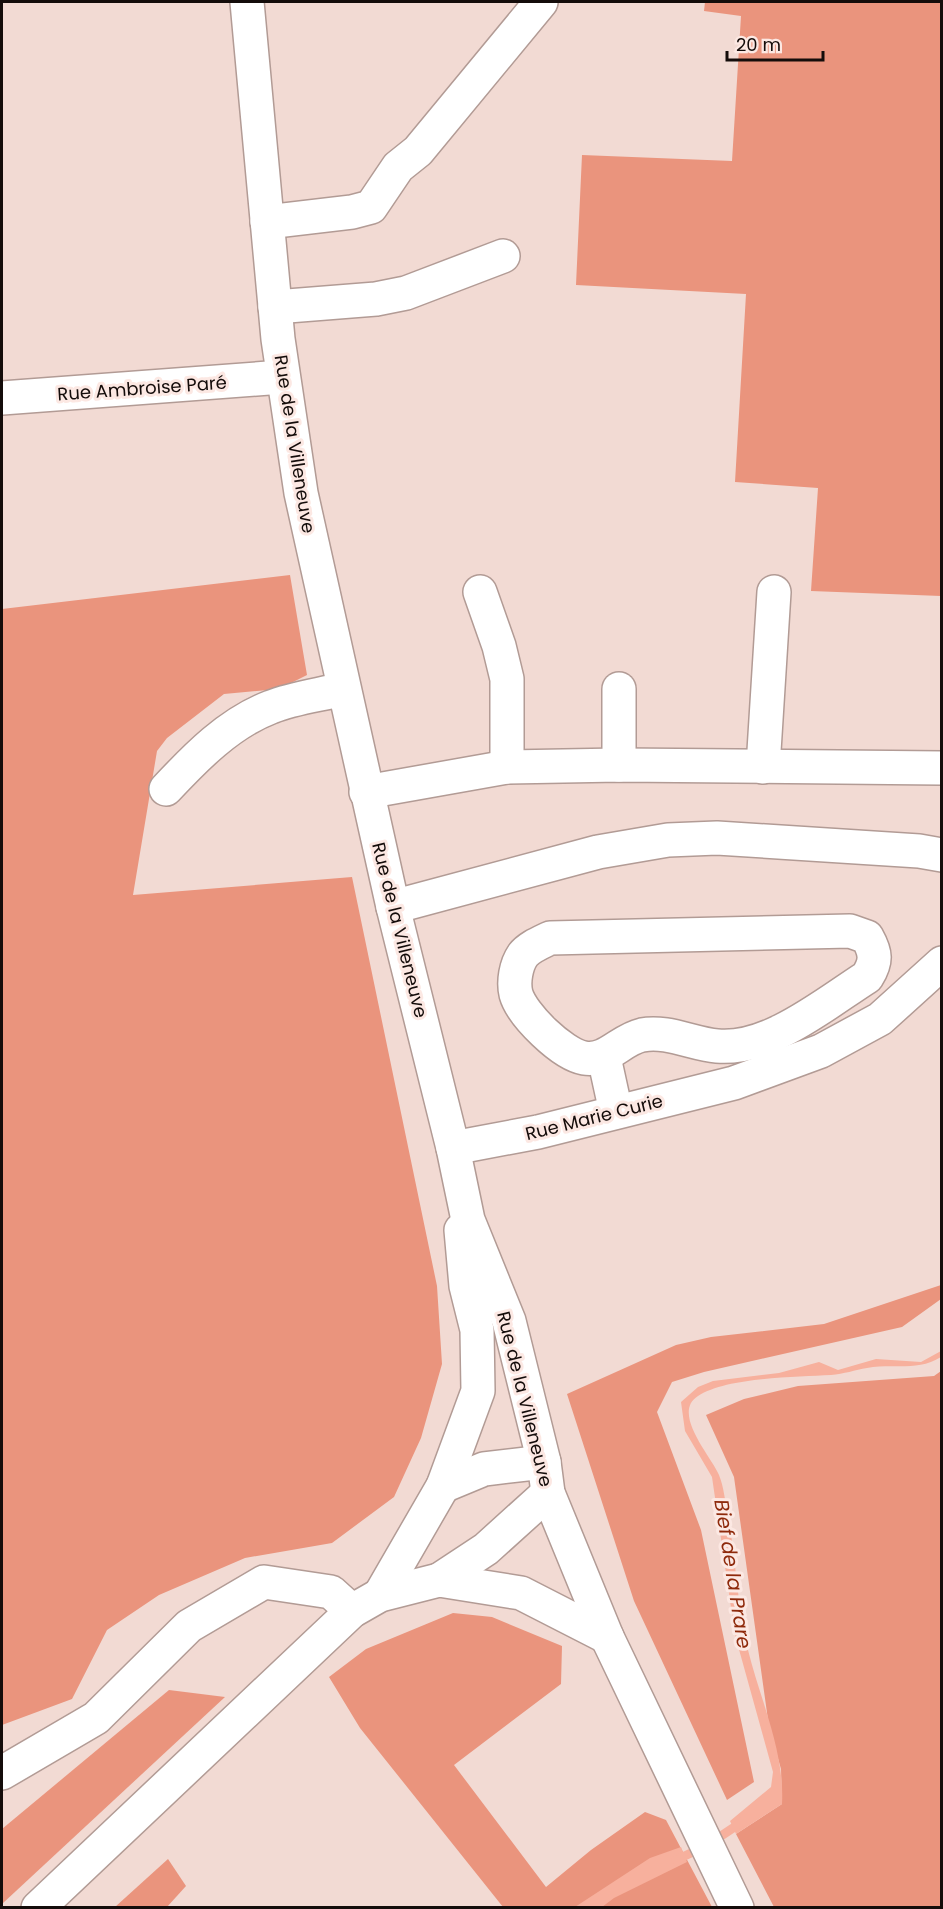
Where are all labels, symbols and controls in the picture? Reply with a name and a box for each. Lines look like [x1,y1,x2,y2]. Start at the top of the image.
scale bar [727,24,823,62]
text: 20 m [736,32,781,57]
street label: Rue de la Villeneuve [269,353,321,535]
street label: Rue Ambroise Paré [56,370,228,406]
street label: Rue de la Villeneuve [366,840,434,1020]
street label: Rue Marie Curie [523,1088,665,1146]
street label: Rue de la Villeneuve [491,1309,559,1489]
water label: Bief de la Prare [707,1497,759,1651]

